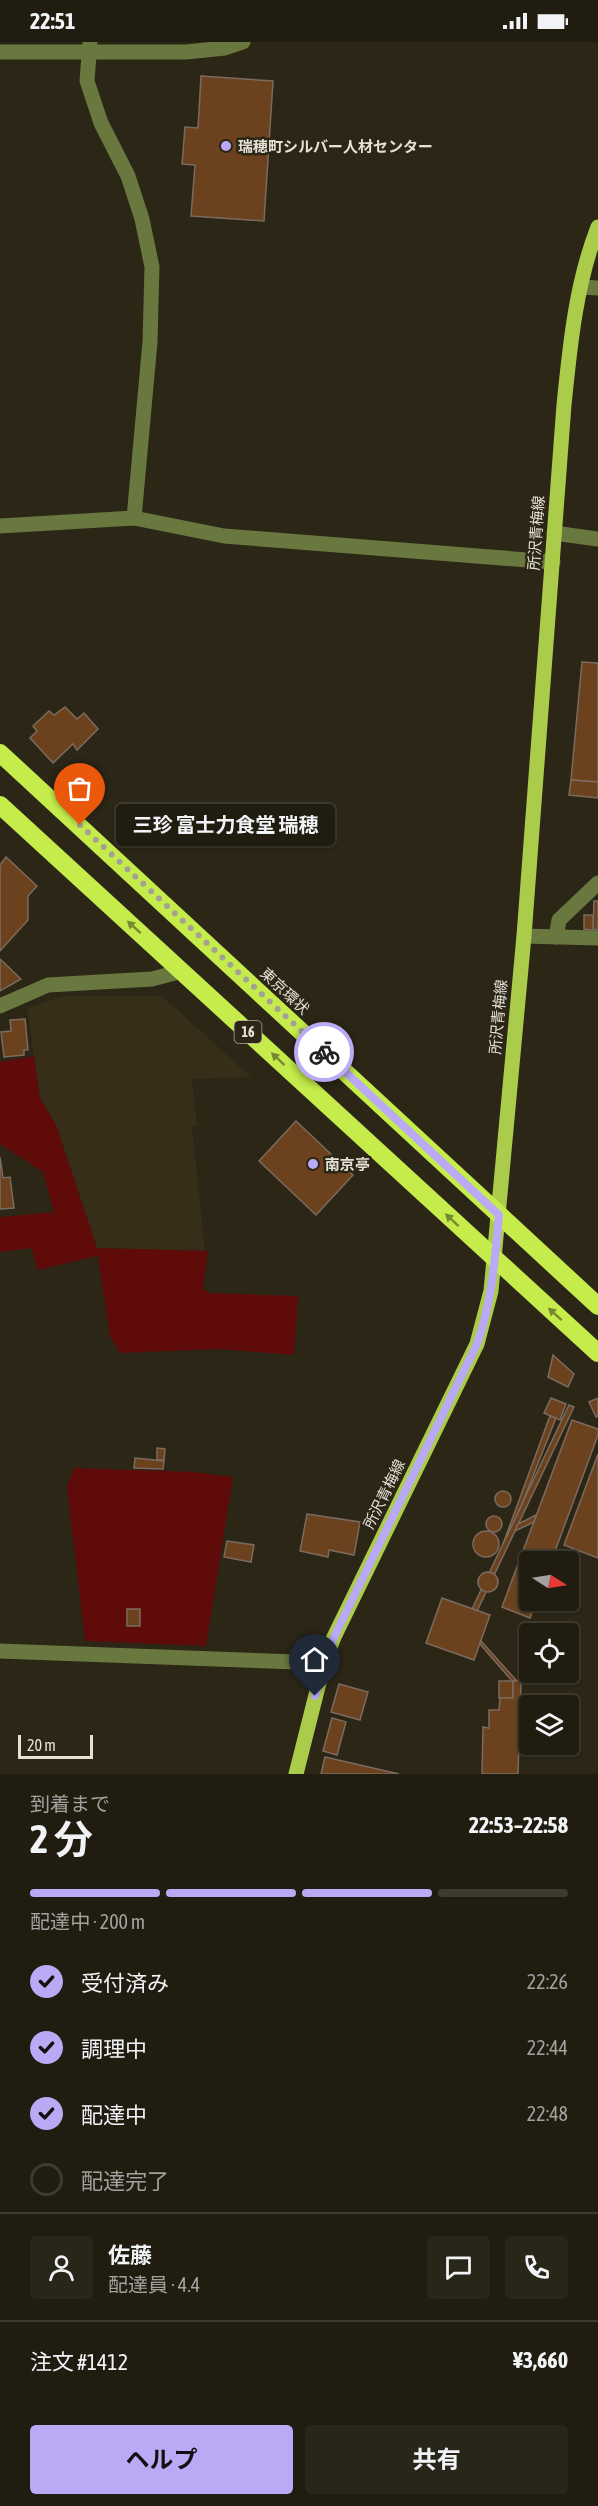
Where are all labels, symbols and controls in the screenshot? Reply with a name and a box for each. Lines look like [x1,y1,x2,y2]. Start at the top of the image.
text: 22:51 [30,8,75,34]
place label: 瑞穂町シルバー人材センター [238,138,433,155]
marker: 瑞穂町シルバー人材センター [219,139,233,153]
street label: 所沢青梅線 [525,495,547,571]
pin [54,763,105,825]
icon: bag [63,772,96,805]
callout: 三珍 富士力食堂 瑞穂 [116,804,335,846]
text: 三珍 富士力食堂 瑞穂 [133,813,318,836]
one-way arrow [127,920,142,934]
street label: 東京環状 [257,964,313,1018]
street label: 所沢青梅線 [486,979,510,1055]
road number: 16 [234,1021,262,1043]
courier [294,1022,354,1082]
icon: bike [308,1036,341,1069]
one-way arrow [271,1053,285,1067]
place label: 南京亭 [325,1156,370,1173]
marker: 南京亭 [306,1157,320,1171]
one-way arrow [445,1214,460,1227]
one-way arrow [547,1307,562,1321]
street label: 所沢青梅線 [360,1457,408,1531]
north arrow [519,1551,579,1611]
map controls [519,1551,579,1755]
button: locate [519,1623,579,1683]
pin [289,1634,340,1696]
icon: home [298,1643,331,1676]
button: layers [519,1695,579,1755]
scale bar [18,1732,93,1760]
text: 20 m [27,1736,56,1754]
text: 到着まで [30,1792,110,1815]
text: 22:53–22:58 [469,1812,568,1838]
text: 2 分 [30,1817,93,1861]
text: 配達中 · 200 m [30,1910,145,1933]
icon: check [30,1965,63,1998]
text: 受付済み [81,1970,169,1996]
text: 22:26 [527,1970,568,1993]
icon: check [30,2031,63,2064]
text: 調理中 [81,2036,147,2062]
text: 22:44 [527,2036,568,2059]
icon: check [30,2097,63,2130]
text: 配達中 [81,2102,147,2128]
text: 22:48 [527,2102,568,2125]
text: 配達完了 [81,2168,169,2194]
button: person [30,2236,93,2299]
button: chat [427,2236,490,2299]
button: phone [505,2236,568,2299]
text: 佐藤 [108,2242,152,2268]
text: 配達員 · 4.4 [108,2273,200,2296]
text: ¥3,660 [513,2347,568,2373]
text: 注文 #1412 [30,2349,128,2375]
button: ヘルプ [30,2425,293,2494]
button: 共有 [305,2425,568,2494]

